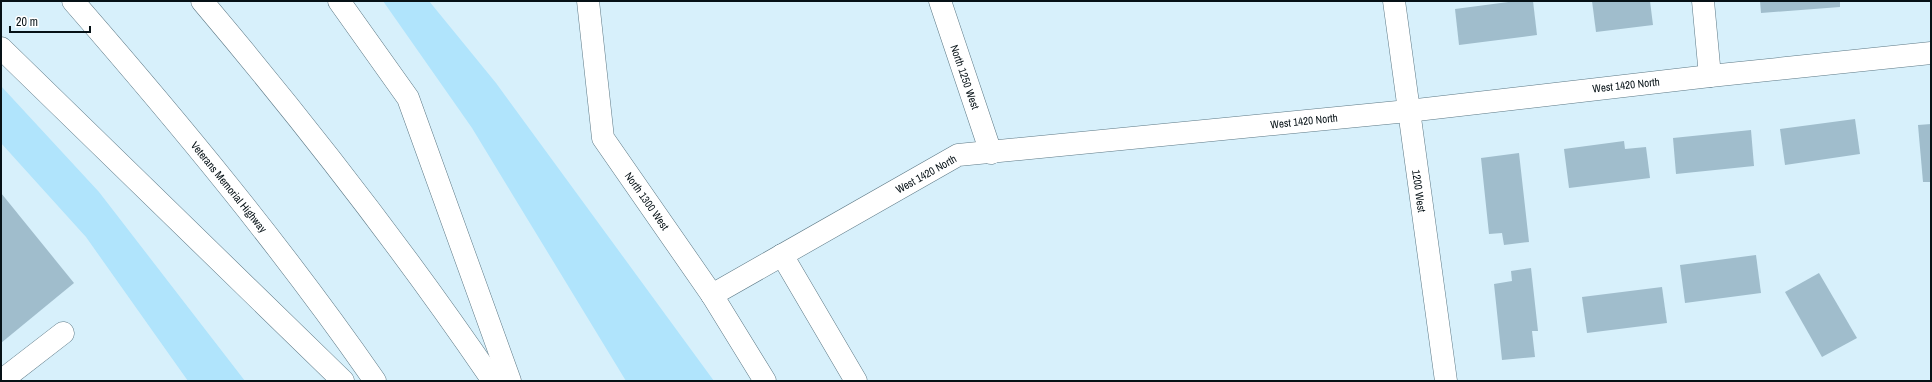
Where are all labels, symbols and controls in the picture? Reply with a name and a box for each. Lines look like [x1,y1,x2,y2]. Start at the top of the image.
scale bar [10,8,90,34]
text: 20 m [16,14,38,30]
street label: North 1250 West [947,43,983,112]
street label: West 1420 North [1592,75,1660,95]
street label: West 1420 North [1270,111,1338,131]
street label: Veterans Memorial Highway [188,139,270,236]
street label: West 1420 North [893,152,959,196]
street label: North 1300 West [622,169,672,233]
street label: 1200 West [1409,169,1429,214]

